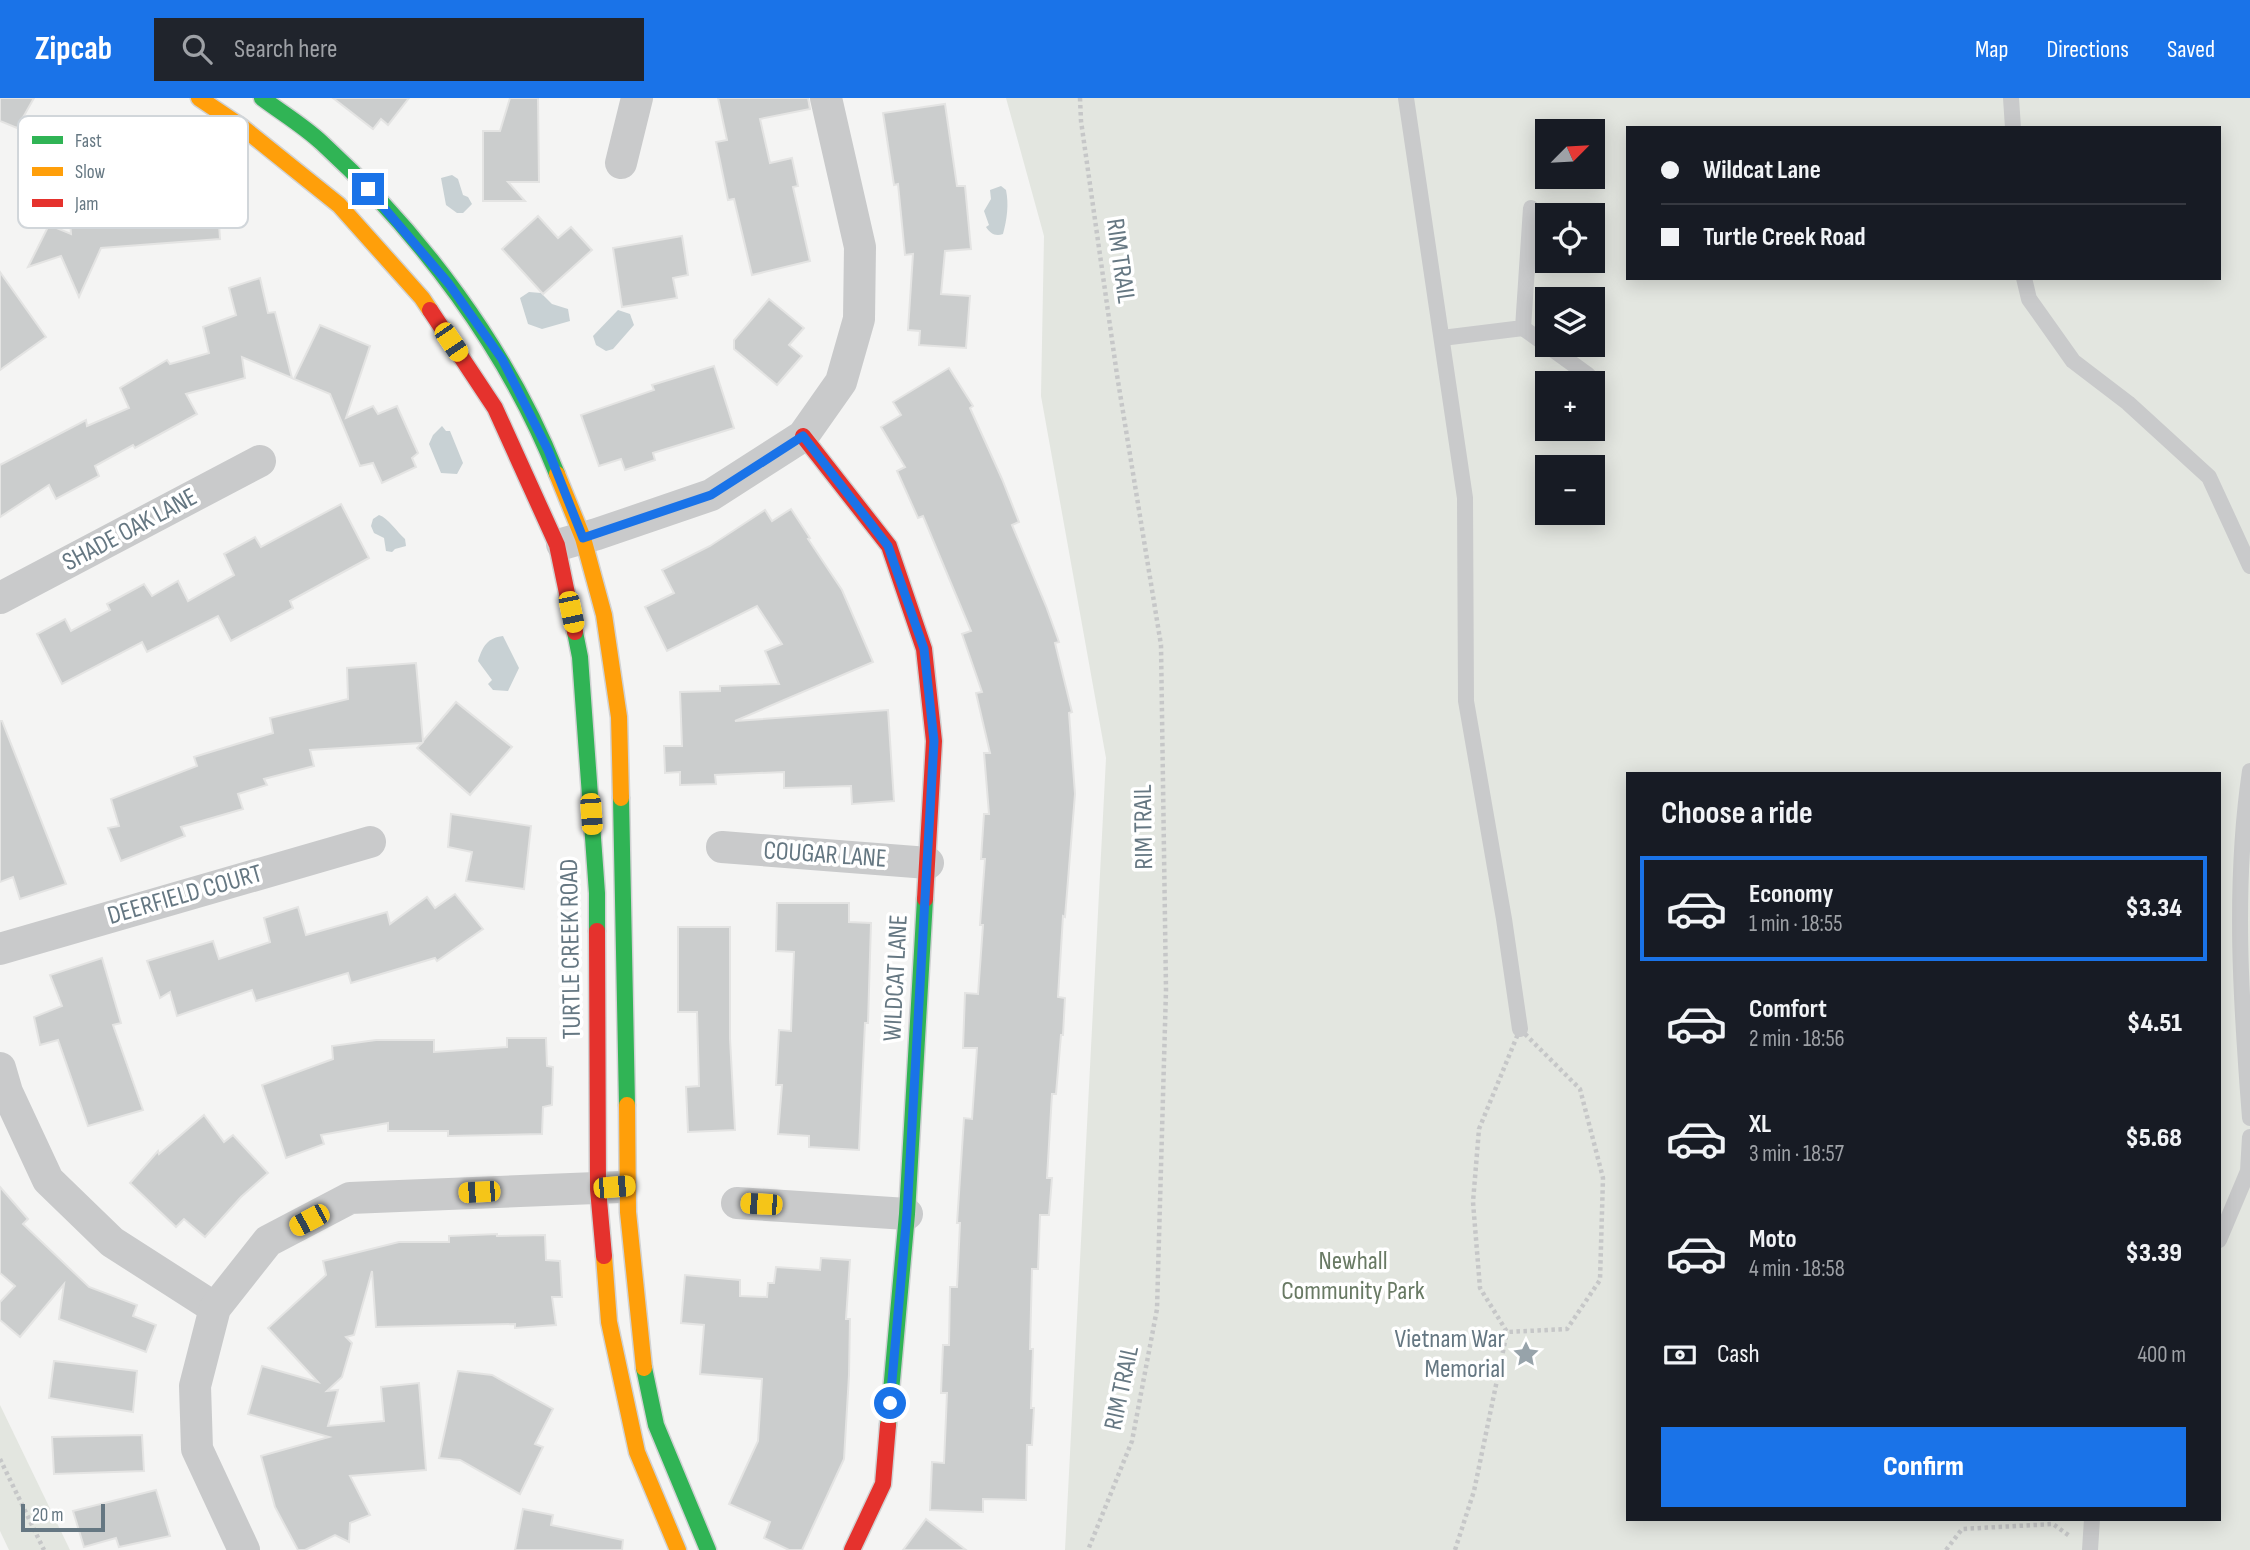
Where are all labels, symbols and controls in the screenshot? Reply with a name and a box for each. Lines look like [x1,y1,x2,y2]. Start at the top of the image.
search box [154,18,644,81]
text: Zipcab [35,29,112,69]
icon: search [178,30,216,68]
text: Search here [234,34,337,65]
text: Map [1975,35,2008,64]
text: Directions [2046,35,2129,64]
text: Saved [2167,35,2215,64]
legend [18,116,248,228]
north arrow [1535,119,1605,189]
map controls [1535,119,1605,525]
text: Fast [75,130,102,153]
text: Wildcat Lane [1703,155,1821,186]
text: Slow [75,161,105,184]
route end [352,173,384,205]
text: Jam [74,193,98,216]
button: locate [1535,203,1605,273]
street label: RIM TRAIL [1099,217,1141,306]
text: Turtle Creek Road [1703,222,1866,253]
button: layers [1535,287,1605,357]
car [431,319,472,365]
button: + [1535,371,1605,441]
button: − [1535,455,1605,525]
street label: SHADE OAK LANE [57,482,203,578]
car [557,589,586,635]
street label: RIM TRAIL [1128,784,1160,870]
car [580,792,603,836]
text: Choose a ride [1661,794,1813,833]
street label: COUGAR LANE [762,835,888,875]
street label: DEERFIELD COURT [104,858,266,932]
street label: TURTLE CREEK ROAD [554,858,588,1040]
icon: car [1665,877,1728,940]
text: Economy [1749,879,1833,910]
text: $3.34 [2126,893,2182,924]
text: 1 min · 18:55 [1749,910,1842,938]
street label: WILDCAT LANE [877,914,915,1042]
icon: car [1665,992,1728,1055]
text: Comfort [1749,994,1827,1025]
text: $4.51 [2127,1008,2182,1039]
text: 2 min · 18:56 [1749,1025,1845,1053]
icon: car [1665,1107,1728,1170]
text: XL [1749,1109,1771,1140]
text: $5.68 [2126,1123,2182,1154]
text: 3 min · 18:57 [1749,1140,1844,1168]
car [593,1175,636,1199]
car [458,1180,501,1204]
car [740,1192,783,1216]
car [286,1201,333,1239]
icon: car [1665,1222,1728,1285]
text: Moto [1749,1224,1797,1255]
text: $3.39 [2126,1238,2182,1269]
park label: Newhall Community Park [1281,1246,1425,1307]
text: 4 min · 18:58 [1749,1255,1845,1283]
place label: Vietnam War Memorial [1394,1324,1506,1385]
icon: cash [1661,1336,1699,1374]
place icon: Vietnam War Memorial [1511,1339,1541,1369]
text: Cash [1717,1339,1760,1370]
text: 400 m [2137,1341,2186,1369]
street label: RIM TRAIL [1098,1343,1146,1433]
route start [874,1387,906,1419]
button: Confirm [1661,1427,2186,1507]
scale bar [21,1501,105,1533]
text: 20 m [32,1504,64,1527]

